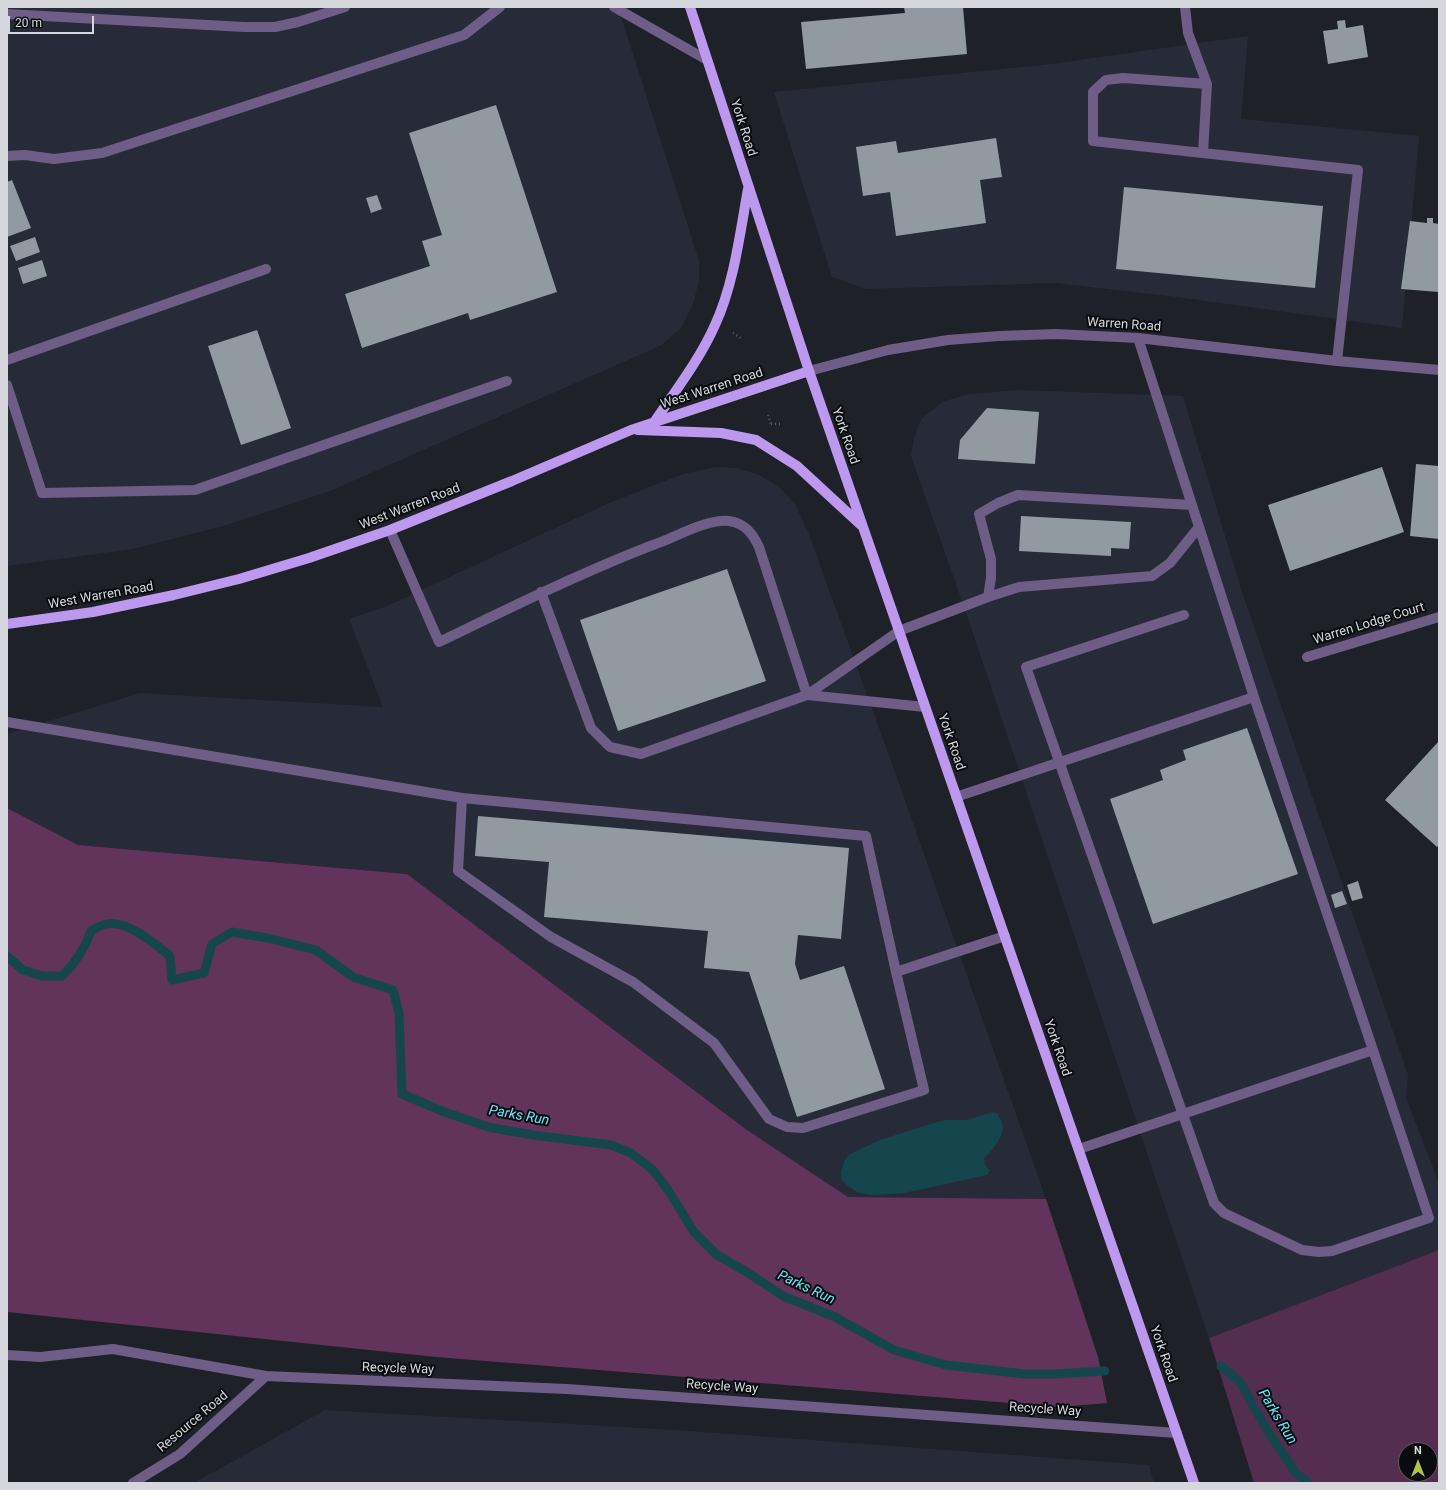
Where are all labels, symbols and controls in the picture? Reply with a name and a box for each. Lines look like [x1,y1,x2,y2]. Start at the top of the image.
scale bar [10,8,96,34]
text: 20 m [15,16,42,30]
street label: York Road [726,98,760,158]
street label: Warren Road [1086,315,1162,335]
street label: West Warren Road [659,365,765,413]
street label: York Road [828,406,862,466]
street label: West Warren Road [357,481,463,533]
street label: West Warren Road [47,579,155,613]
street label: Warren Lodge Court [1311,600,1427,648]
street label: York Road [934,712,968,772]
street label: York Road [1040,1018,1074,1078]
water label: Parks Run [487,1102,551,1130]
water label: Parks Run [775,1267,837,1309]
street label: York Road [1146,1324,1180,1384]
street label: Recycle Way [362,1360,434,1378]
street label: Recycle Way [685,1377,759,1397]
water label: Parks Run [1254,1386,1300,1448]
street label: Resource Road [155,1388,231,1456]
street label: Recycle Way [1008,1400,1082,1420]
north arrow [1398,1442,1438,1482]
text: N [1414,1444,1422,1457]

